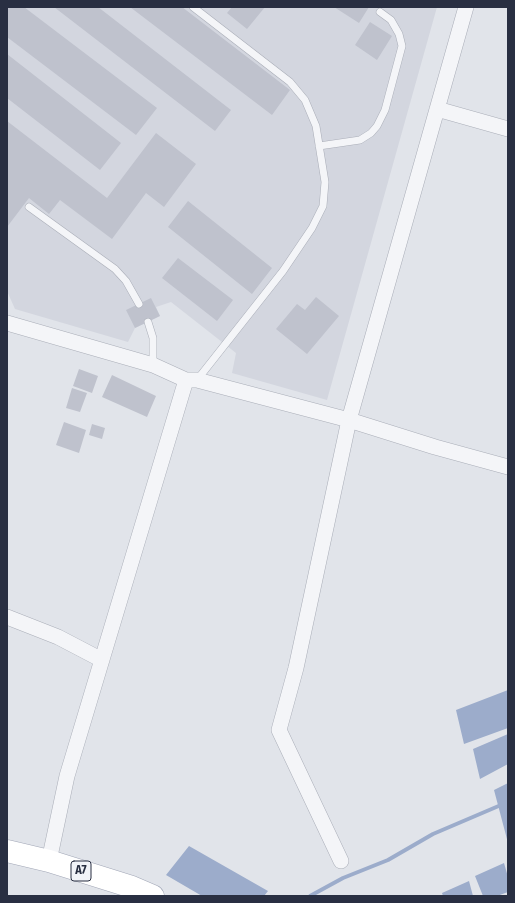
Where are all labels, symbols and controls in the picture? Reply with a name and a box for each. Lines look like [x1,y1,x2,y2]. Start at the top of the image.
road number: A7 [71,861,91,881]

